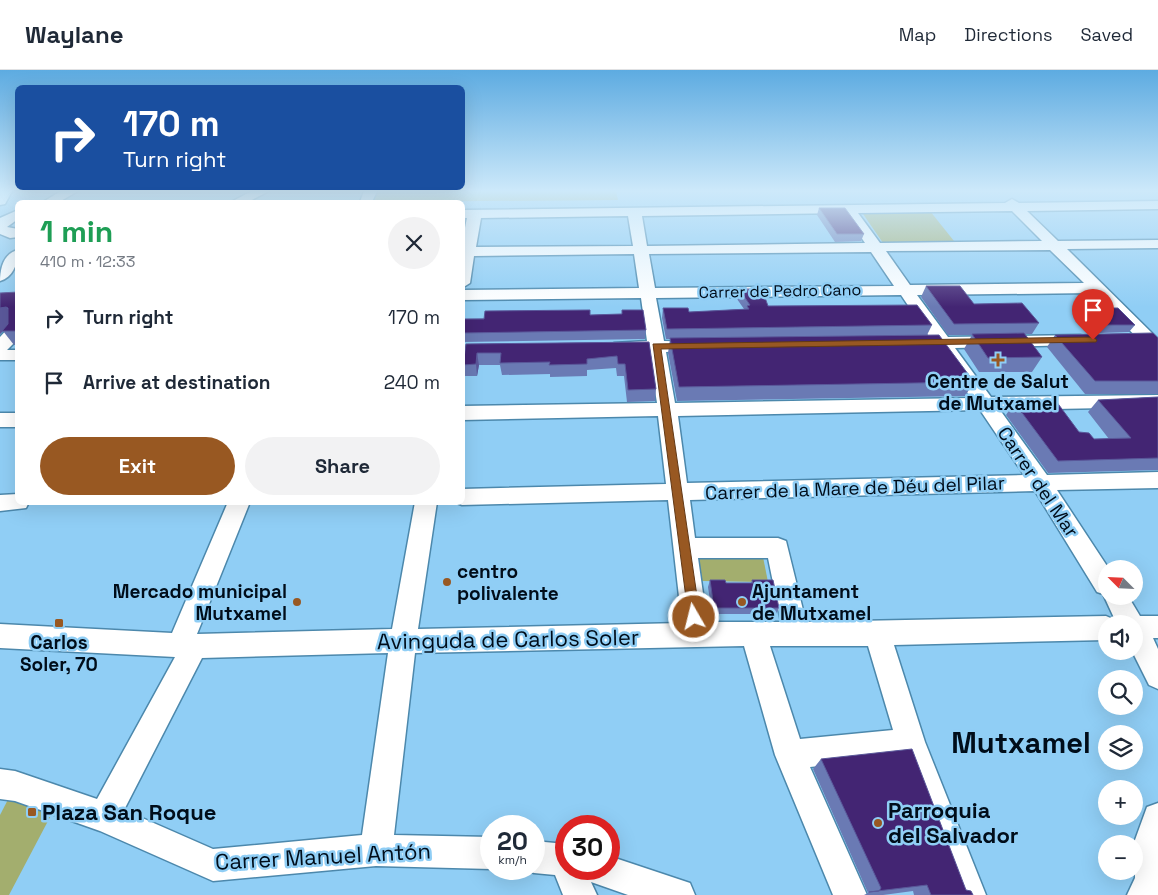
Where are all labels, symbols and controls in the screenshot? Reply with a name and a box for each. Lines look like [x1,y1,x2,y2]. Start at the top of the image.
text: Waylane [25,19,124,50]
text: Map [899,23,936,46]
text: Directions [964,23,1053,46]
text: Saved [1081,23,1133,46]
text: 170 m [123,102,220,146]
icon: right [40,105,105,170]
text: Turn right [123,145,226,173]
text: 1 min [40,212,113,251]
button: close [388,217,440,269]
text: 410 m · 12:33 [40,251,135,272]
street label: Carrer de Pedro Cano [698,279,862,303]
pin [1072,289,1114,340]
icon: arrive [1079,296,1107,324]
icon: right [40,304,68,332]
text: Turn right [83,305,173,330]
text: 170 m [388,305,440,330]
marker: Centre de Salut de Mutxamel [991,353,1005,367]
icon: arrive [40,369,68,397]
place label: Centre de Salut de Mutxamel [927,369,1069,416]
text: Arrive at destination [83,370,271,395]
text: 240 m [384,370,440,395]
street label: Carrer del Mar [992,422,1084,542]
button: Exit [40,437,235,495]
button: Share [245,437,440,495]
street label: Carrer de la Mare de Déu del Pilar [705,470,1005,506]
place label: centro polivalente [457,559,559,606]
north arrow [1098,560,1142,605]
map controls [1098,560,1143,880]
marker: centro polivalente [441,576,453,588]
place label: Mercado municipal Mutxamel [113,579,287,626]
place label: Ajuntament de Mutxamel [752,579,871,626]
position arrow [667,590,719,642]
marker: Mercado municipal Mutxamel [291,596,303,608]
marker: Ajuntament de Mutxamel [736,596,748,608]
button: sound [1098,615,1143,660]
marker: Carlos Soler, 70 [53,617,65,629]
street label: Avinguda de Carlos Soler [377,623,639,655]
place label: Carlos Soler, 70 [20,630,98,677]
button: search [1098,670,1143,715]
district label: Mutxamel [951,724,1091,761]
button: layers [1098,725,1143,770]
button: + [1098,780,1143,825]
place label: Parroquia del Salvador [888,796,1019,849]
place label: Plaza San Roque [42,798,216,826]
marker: Plaza San Roque [26,806,38,818]
speed limit sign: 30 [555,815,620,880]
marker: Parroquia del Salvador [872,817,884,829]
text: 20 [497,825,528,857]
button: − [1098,835,1143,880]
street label: Carrer Manuel Antón [214,836,432,876]
text: km/h [498,852,527,868]

